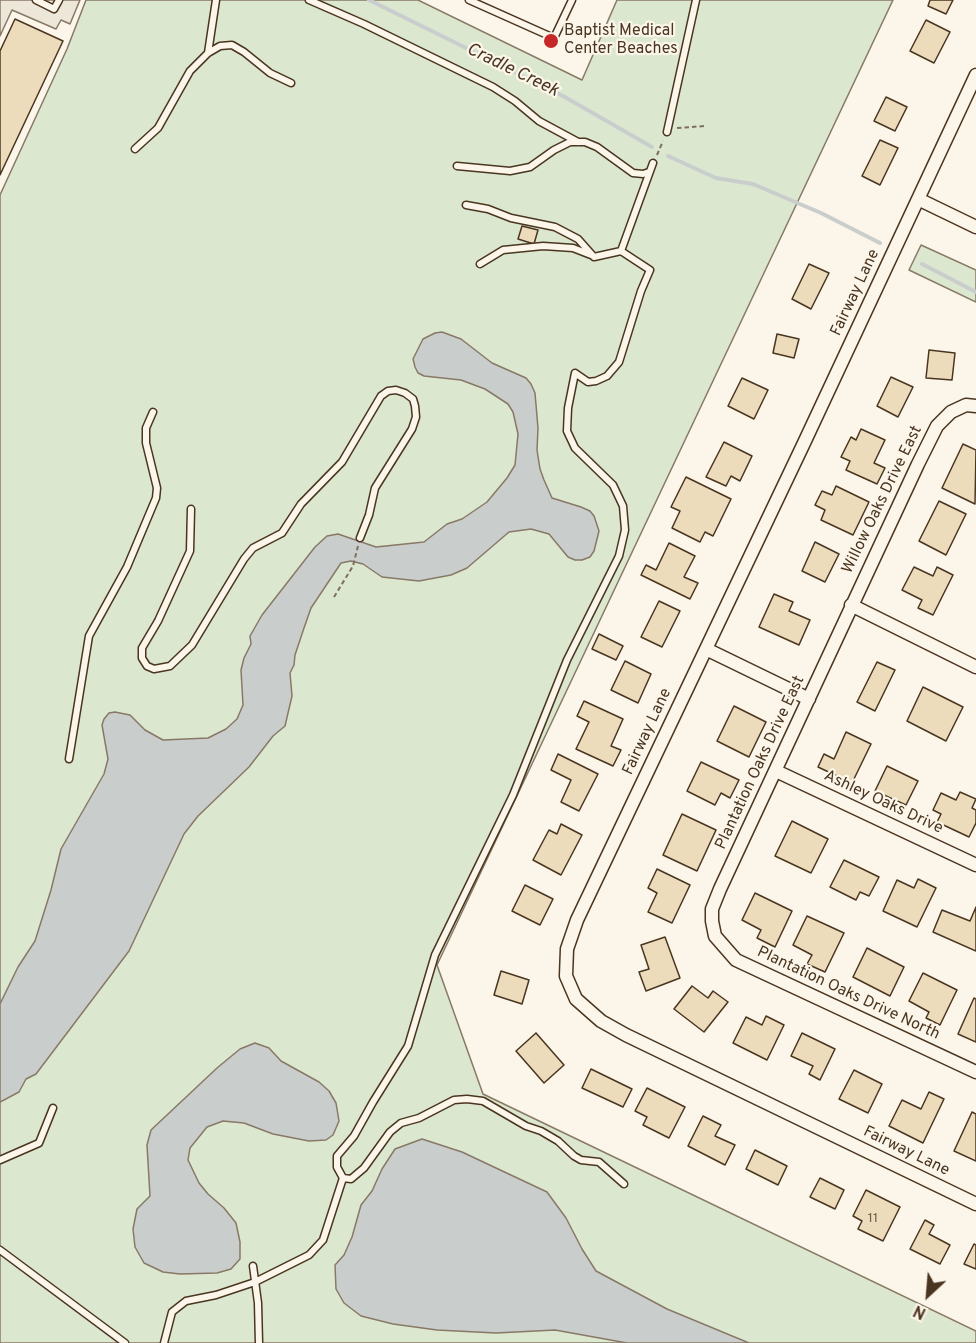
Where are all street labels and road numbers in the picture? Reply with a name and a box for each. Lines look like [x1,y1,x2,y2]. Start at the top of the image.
street label: Fairway Lane [827,246,885,340]
street label: Willow Oaks Drive East [839,423,927,577]
street label: Plantation Oaks Drive East [712,673,810,853]
street label: Fairway Lane [619,685,677,779]
street label: Ashley Oaks Drive [820,767,946,839]
street label: Plantation Oaks Drive North [754,943,942,1045]
street label: Fairway Lane [860,1123,952,1181]

